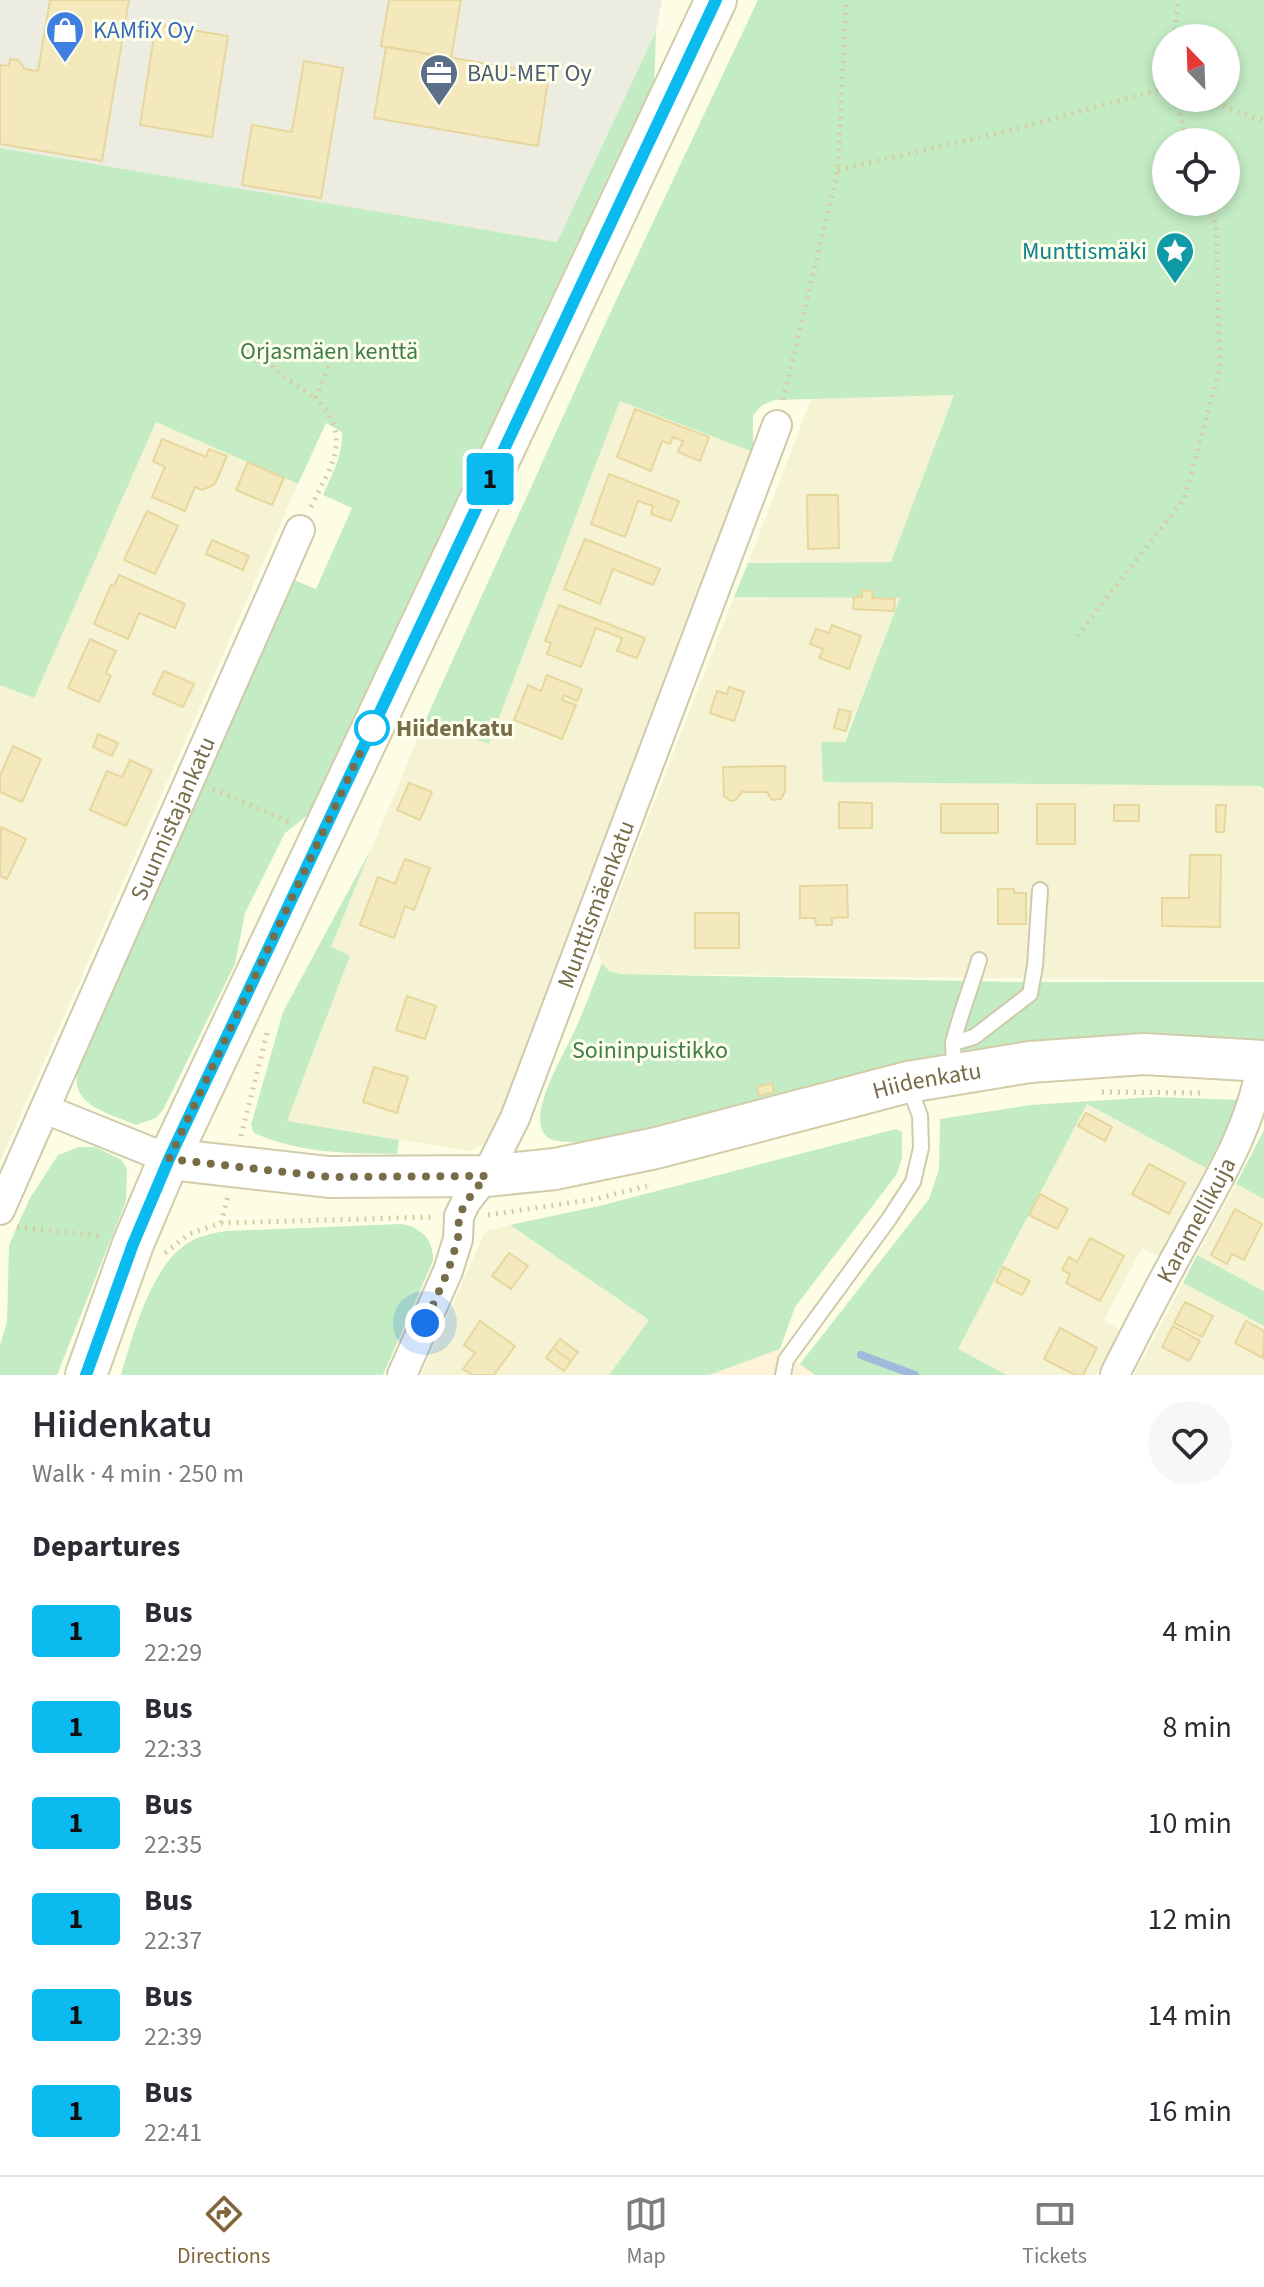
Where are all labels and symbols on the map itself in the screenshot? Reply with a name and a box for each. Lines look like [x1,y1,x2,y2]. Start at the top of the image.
shop icon: KAMfiX Oy [44,9,86,64]
place label: KAMfiX Oy [93,13,194,48]
north arrow [1152,24,1240,112]
office icon: BAU-MET Oy [418,52,460,107]
place label: BAU-MET Oy [467,56,592,91]
place icon: Munttismäki [1154,230,1196,285]
place label: Munttismäki [1022,234,1147,269]
park label: Orjasmäen kenttä [240,334,418,369]
line badge: 1 [464,453,516,505]
marker: Hiidenkatu [355,711,389,745]
place label: Hiidenkatu [396,711,513,746]
street label: Suunnistajankatu [121,731,224,906]
street label: Munttismäenkatu [548,815,643,993]
park label: Soininpuistikko [572,1033,728,1068]
street label: Hiidenkatu [868,1053,984,1108]
street label: Karamellikuja [1148,1151,1245,1289]
your location [405,1303,445,1343]

